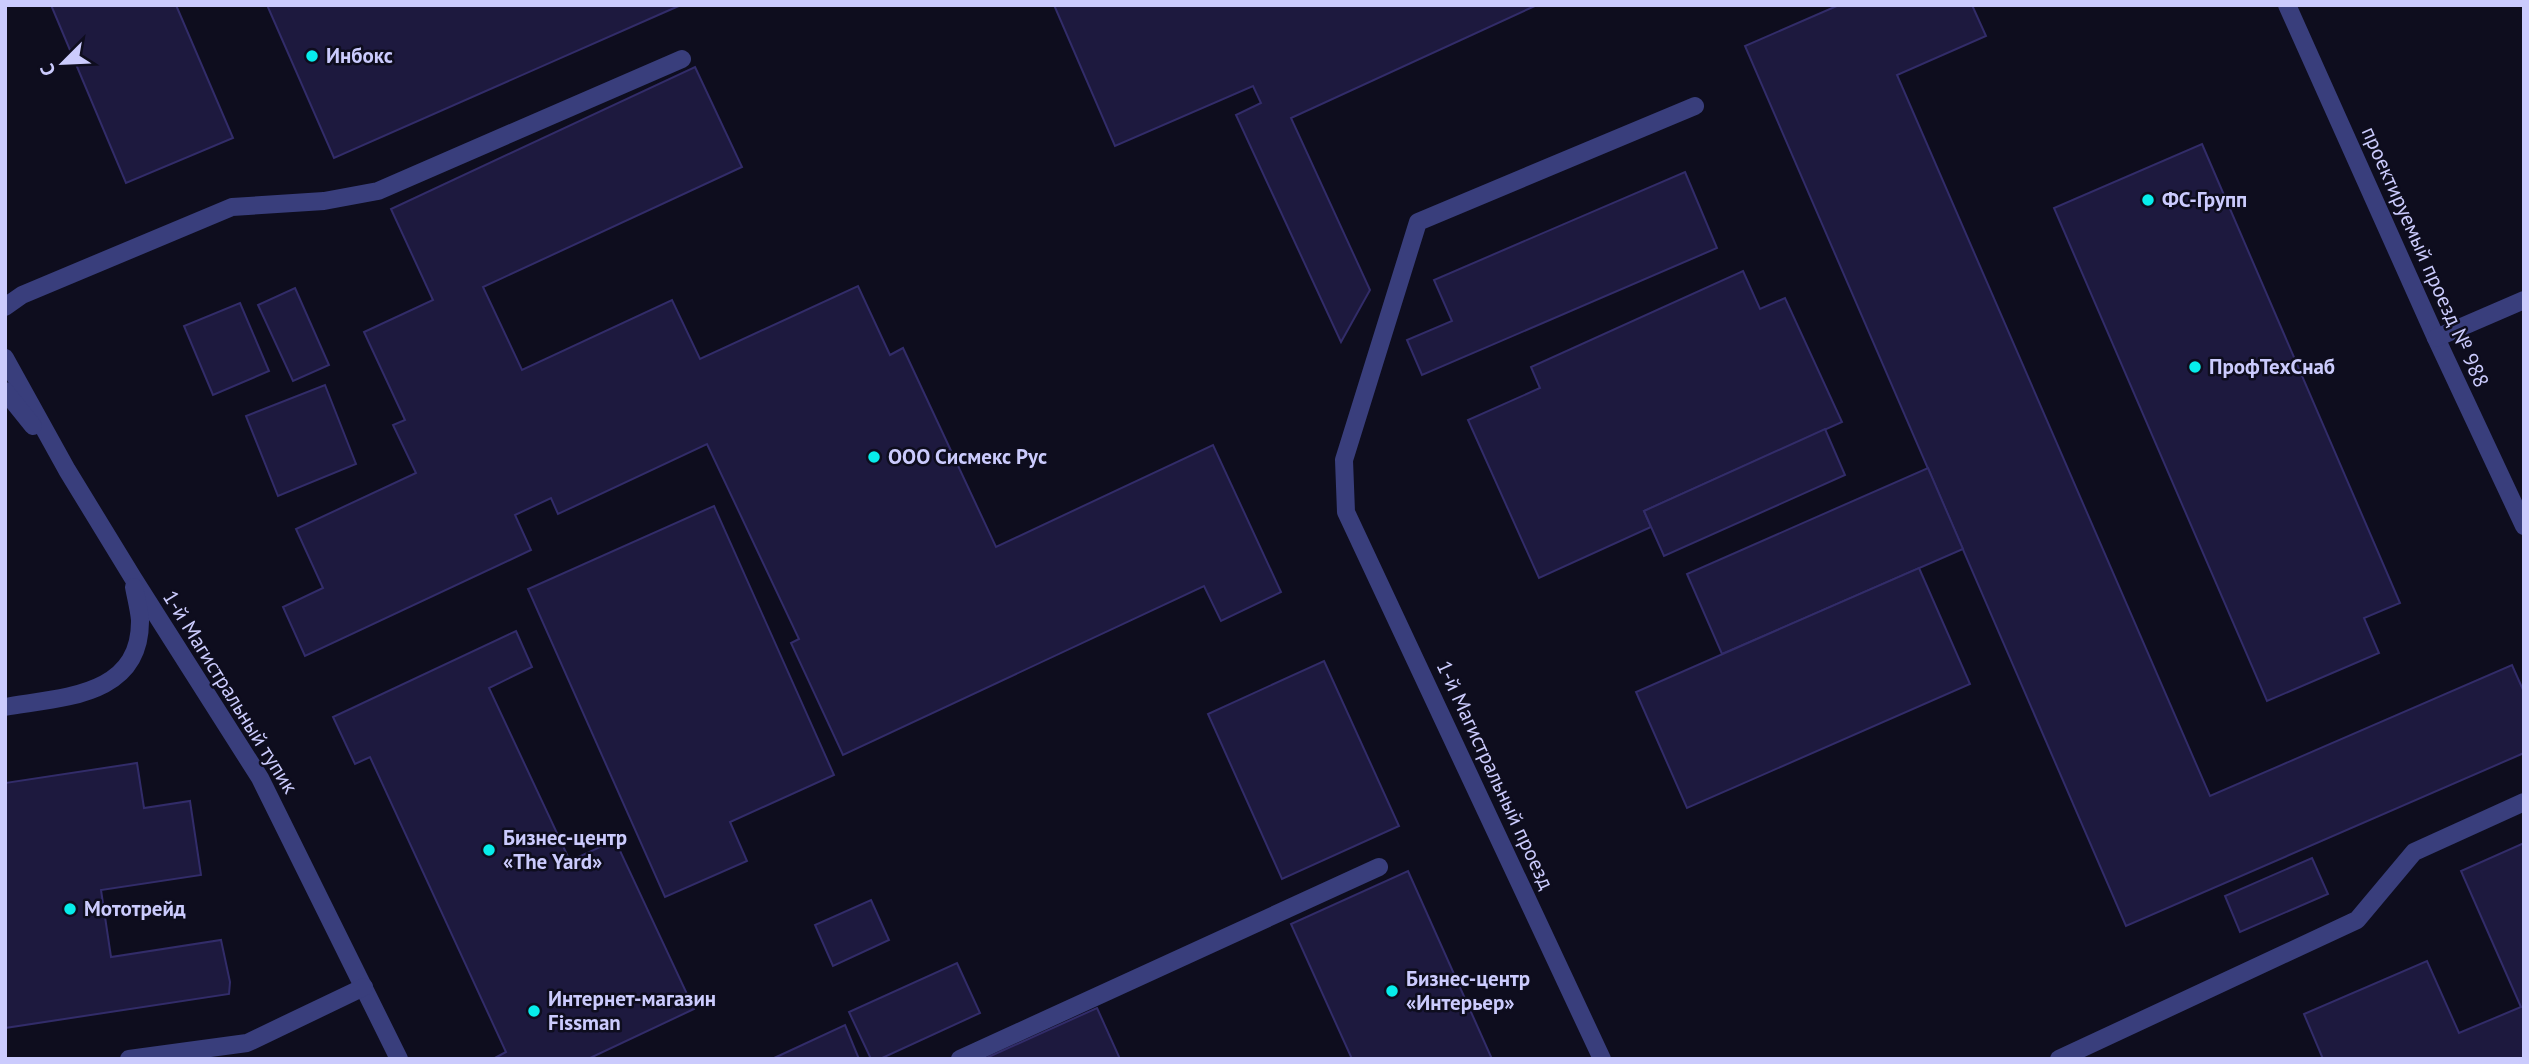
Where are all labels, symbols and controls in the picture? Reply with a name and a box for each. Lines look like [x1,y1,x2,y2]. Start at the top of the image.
north arrow [28,28,98,98]
place label: Инбокс [326,42,393,69]
marker: Инбокс [304,48,320,64]
text: С [34,60,61,80]
street label: проектируемый проезд № 988 [2356,122,2495,391]
place label: ФС-Групп [2162,186,2247,213]
marker: ФС-Групп [2140,192,2156,208]
place label: ПрофТехСнаб [2209,353,2335,380]
marker: ПрофТехСнаб [2187,359,2203,375]
place label: ООО Сисмекс Рус [888,443,1047,470]
marker: ООО Сисмекс Рус [866,449,882,465]
street label: 1-й Магистральный тупик [157,585,304,798]
street label: 1-й Магистральный проезд [1431,656,1560,893]
place label: Бизнес-центр «The Yard» [503,824,627,875]
marker: Бизнес-центр «The Yard» [481,842,497,858]
place label: Мототрейд [84,895,186,922]
marker: Мототрейд [62,901,78,917]
place label: Бизнес-центр «Интерьер» [1406,965,1530,1016]
marker: Бизнес-центр «Интерьер» [1384,983,1400,999]
place label: Интернет-магазин Fissman [548,985,716,1036]
marker: Интернет-магазин Fissman [526,1003,542,1019]

